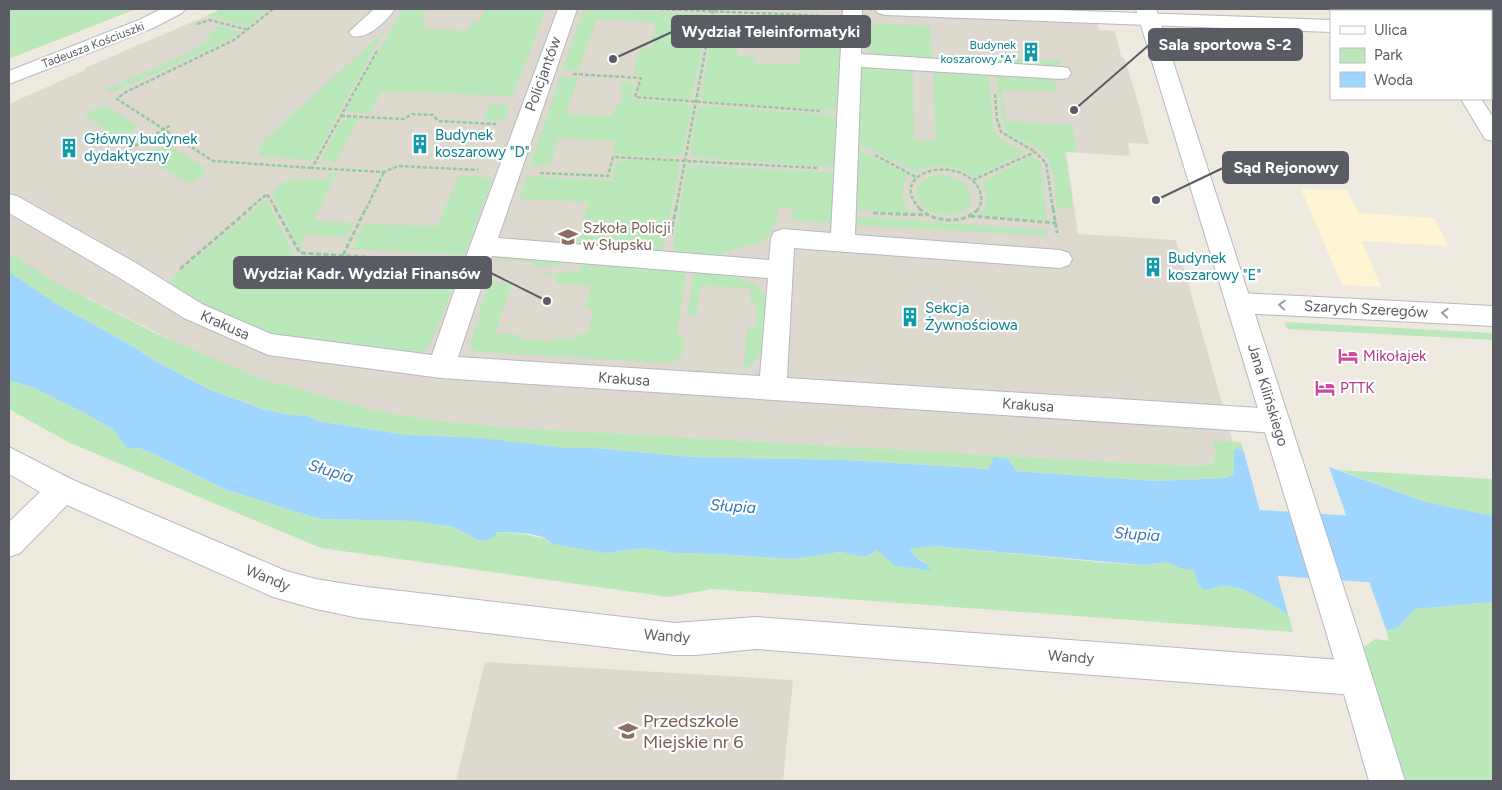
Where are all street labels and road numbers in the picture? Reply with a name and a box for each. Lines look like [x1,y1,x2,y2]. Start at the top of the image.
street label: Tadeusza Kościuszki [40,19,146,71]
street label: Policjantów [521,34,565,114]
street label: Szarych Szeregów [1303,297,1429,321]
street label: Krakusa [198,306,252,344]
street label: Jana Kilińskiego [1244,342,1292,449]
street label: Krakusa [597,368,651,390]
street label: Krakusa [1001,394,1055,416]
street label: Wandy [243,561,293,595]
street label: Wandy [643,625,691,647]
street label: Wandy [1047,646,1095,668]

